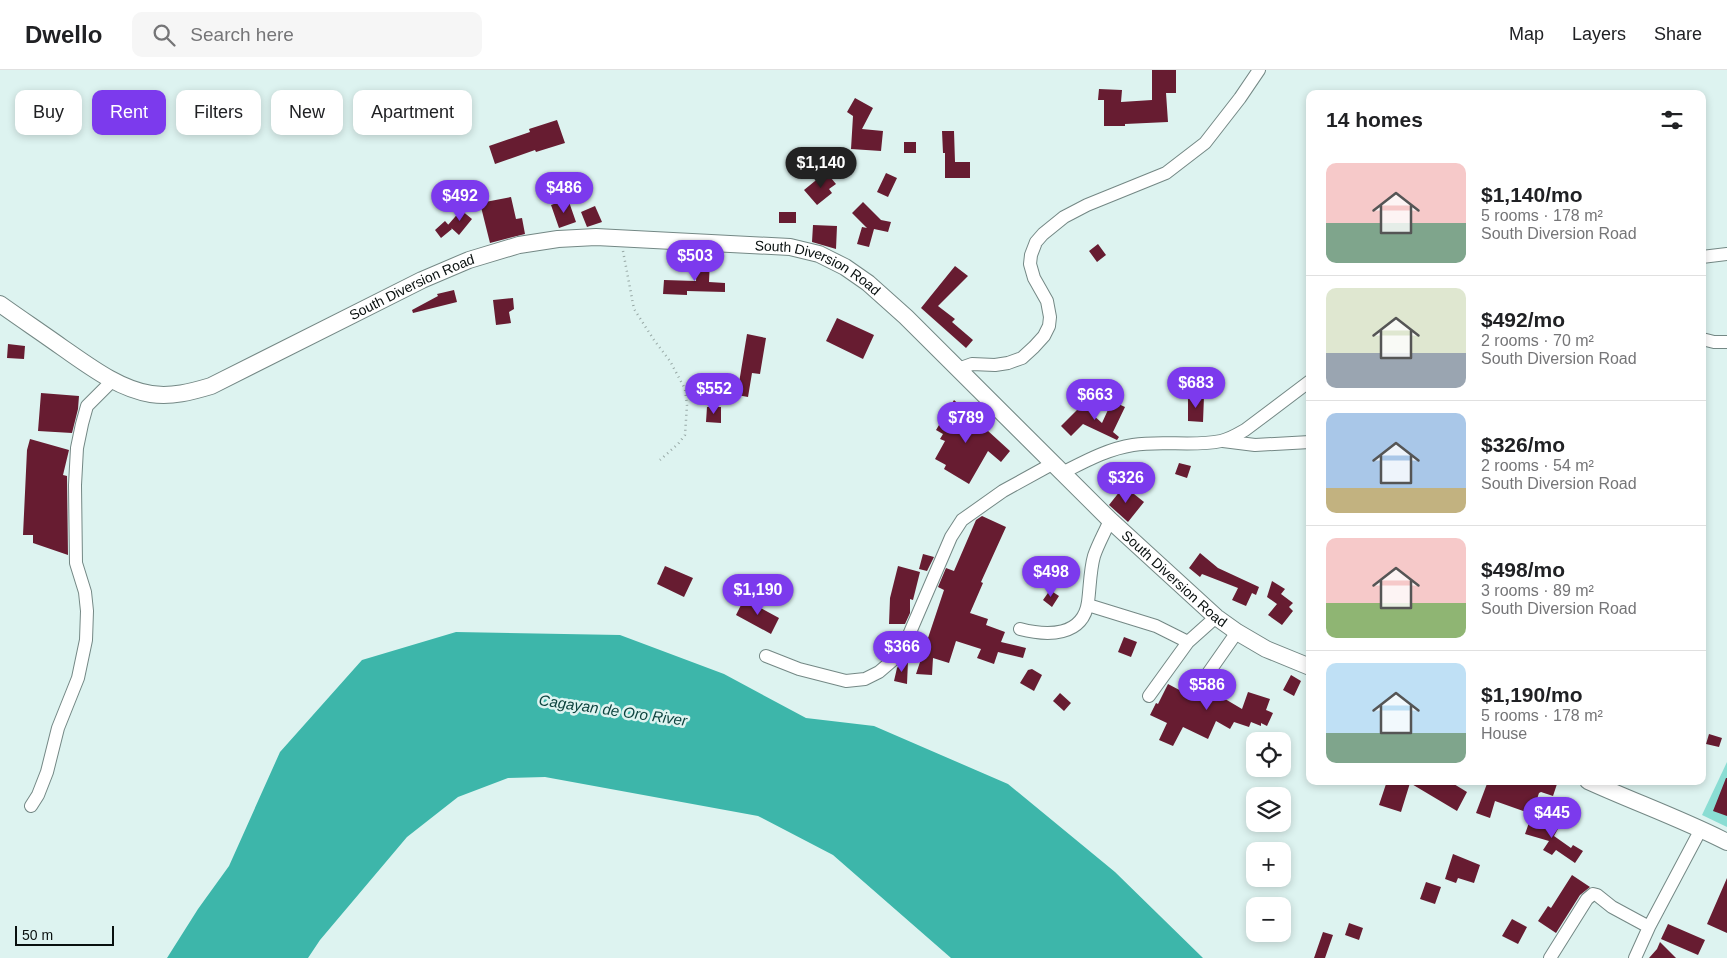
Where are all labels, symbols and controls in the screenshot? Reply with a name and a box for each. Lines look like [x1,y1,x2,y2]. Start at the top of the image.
search box [132,12,482,57]
text: Dwello [25,21,102,48]
icon: search [150,21,178,49]
text: Search here [190,24,294,45]
text: Map [1509,24,1544,44]
text: Layers [1572,24,1626,44]
text: Share [1654,24,1702,44]
chip: Buy [15,90,82,135]
chip: Rent [92,90,166,135]
chip: Filters [176,90,261,135]
chip: New [271,90,343,135]
chip: Apartment [353,90,472,135]
icon: filters [1658,106,1686,134]
text: 14 homes [1326,108,1423,131]
pin: $1,140 [780,146,862,189]
text: $1,140 [797,154,845,171]
pin: $486 [534,172,594,214]
text: $486 [546,179,582,196]
pin: $492 [430,180,490,222]
icon: home [1366,183,1426,243]
text: $1,140/mo [1481,183,1583,206]
text: $492 [442,187,478,204]
text: 5 rooms · 178 m² [1481,207,1603,224]
text: South Diversion Road [1481,225,1637,242]
street label: South Diversion Road [754,237,884,298]
pin: $503 [665,240,725,282]
text: $503 [677,247,713,264]
street label: South Diversion Road [347,251,476,323]
icon: home [1366,308,1426,368]
text: $492/mo [1481,308,1565,331]
text: 2 rooms · 70 m² [1481,332,1594,349]
text: South Diversion Road [1481,350,1637,367]
pin: $683 [1166,366,1226,409]
pin: $552 [684,372,744,415]
text: $683 [1178,374,1214,391]
pin: $663 [1065,378,1125,421]
text: $552 [696,380,732,397]
text: $663 [1077,386,1113,403]
pin: $789 [936,402,996,444]
text: $789 [948,409,984,426]
icon: home [1366,433,1426,493]
text: $326/mo [1481,433,1565,456]
text: 2 rooms · 54 m² [1481,457,1594,474]
pin: $326 [1096,462,1156,504]
text: $326 [1108,469,1144,486]
text: South Diversion Road [1481,475,1637,492]
street label: South Diversion Road [1119,527,1230,630]
pin: $498 [1021,556,1081,598]
icon: home [1366,558,1426,618]
text: $498/mo [1481,558,1565,581]
text: $498 [1033,563,1069,580]
pin: $1,190 [717,574,799,616]
text: $1,190 [734,581,782,598]
text: 3 rooms · 89 m² [1481,582,1594,599]
text: South Diversion Road [1481,600,1637,617]
pin: $366 [872,630,932,673]
text: $366 [884,638,920,655]
pin: $586 [1177,668,1237,711]
text: $586 [1189,676,1225,693]
icon: home [1366,683,1426,743]
text: $1,190/mo [1481,683,1583,706]
water label: Cagayan de Oro River [538,691,689,729]
text: 5 rooms · 178 m² [1481,707,1603,724]
text: House [1481,725,1527,742]
map controls [1246,732,1291,942]
button: locate [1246,732,1291,777]
button: layers [1246,787,1291,832]
pin: $445 [1522,796,1582,839]
text: $445 [1534,804,1570,821]
button: + [1246,842,1291,887]
button: − [1246,897,1291,942]
scale bar [15,923,114,946]
text: 50 m [22,927,53,943]

